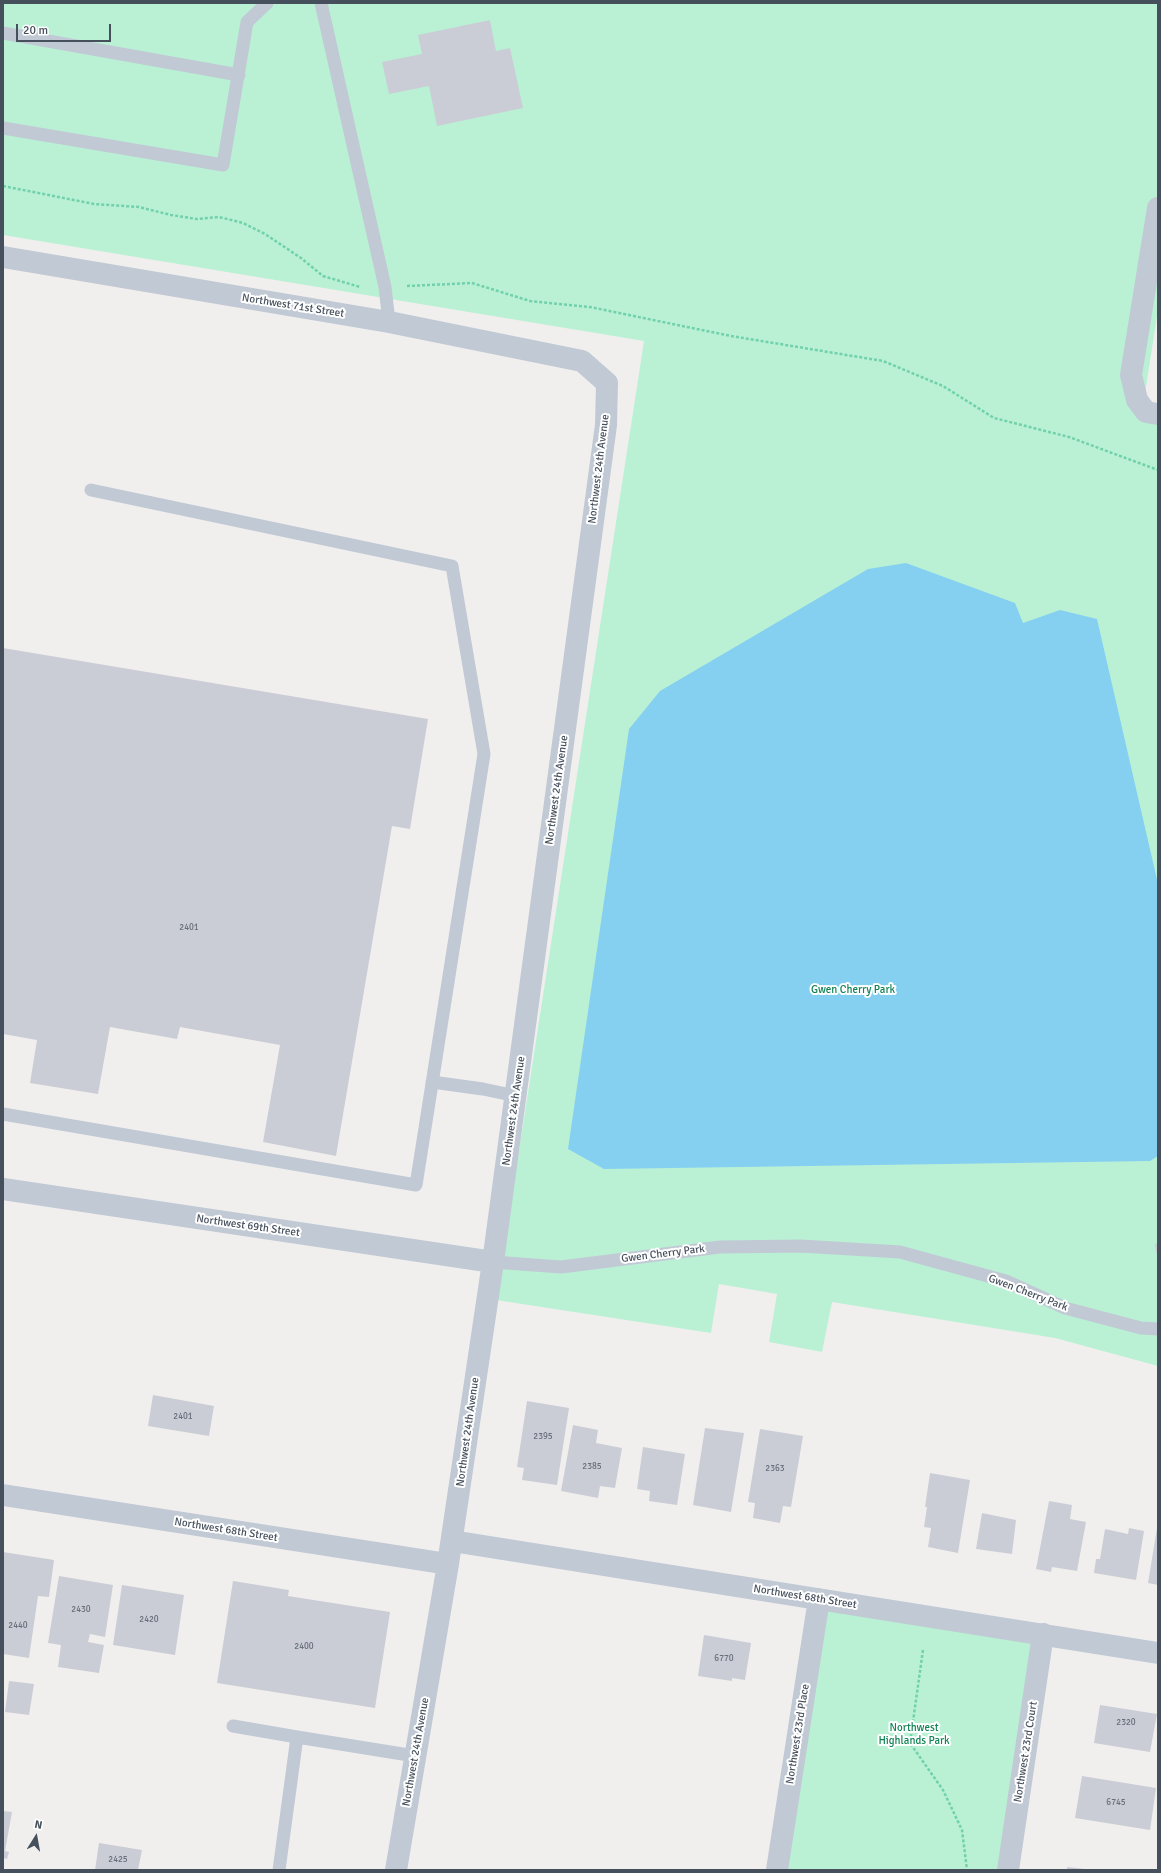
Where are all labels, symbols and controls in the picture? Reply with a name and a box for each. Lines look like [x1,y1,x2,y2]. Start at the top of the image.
scale bar [18,16,113,42]
text: 20 m [23,23,48,38]
street label: Northwest 71st Street [241,291,345,321]
street label: Northwest 24th Avenue [586,414,612,524]
street label: Northwest 24th Avenue [543,735,571,845]
house number: 2401 [179,923,199,933]
park label: Gwen Cherry Park [811,983,895,997]
street label: Northwest 24th Avenue [500,1056,528,1166]
street label: Northwest 69th Street [195,1212,301,1240]
street label: Gwen Cherry Park [621,1242,705,1266]
street label: Gwen Cherry Park [986,1272,1070,1314]
street label: Northwest 24th Avenue [454,1377,482,1487]
house number: 2401 [173,1412,193,1422]
house number: 2395 [533,1432,553,1442]
house number: 2385 [582,1462,602,1472]
house number: 2363 [765,1464,785,1474]
street label: Northwest 68th Street [173,1515,279,1545]
street label: Northwest 68th Street [752,1582,858,1612]
house number: 2430 [71,1605,91,1615]
house number: 2420 [139,1615,159,1625]
house number: 2440 [8,1621,28,1631]
house number: 2400 [294,1642,314,1652]
house number: 6770 [714,1654,734,1664]
street label: Northwest 23rd Place [784,1683,812,1785]
street label: Northwest 24th Avenue [400,1697,432,1807]
street label: Northwest 23rd Court [1012,1701,1040,1803]
house number: 2320 [1116,1718,1136,1728]
park label: Northwest Highlands Park [878,1721,950,1747]
house number: 6745 [1106,1798,1126,1808]
north arrow [16,1817,56,1857]
text: N [33,1818,43,1832]
house number: 2425 [108,1855,128,1865]

